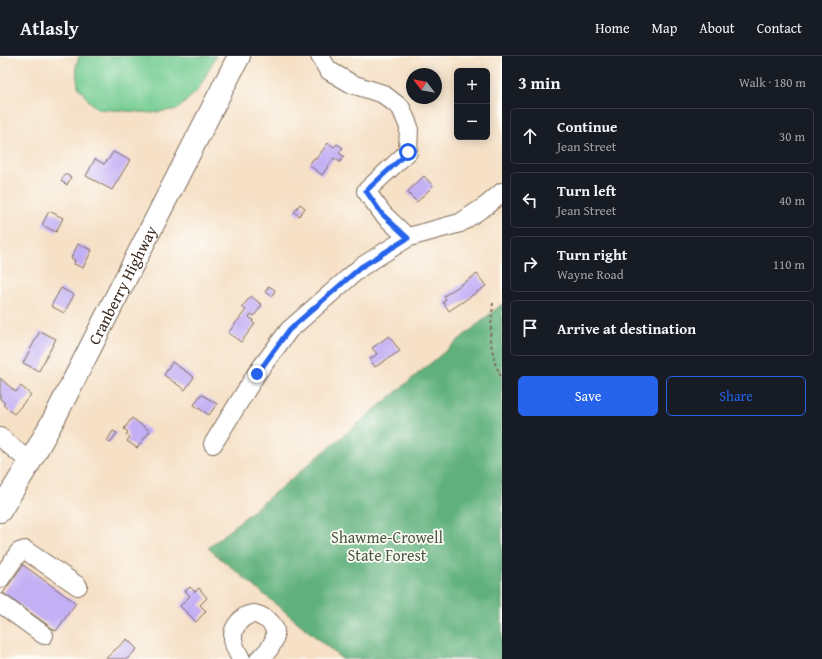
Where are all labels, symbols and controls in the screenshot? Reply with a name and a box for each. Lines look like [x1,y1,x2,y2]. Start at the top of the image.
text: Atlasly [20,14,79,42]
text: Home [595,18,630,38]
text: Map [652,18,677,38]
text: About [699,18,735,38]
text: Contact [757,18,802,38]
north arrow [406,68,442,104]
map controls [454,68,490,140]
button: + [454,68,490,104]
text: 3 min [518,70,560,95]
text: Walk · 180 m [739,73,806,92]
button: − [454,104,490,140]
text: Continue [557,116,618,137]
icon: ahead [519,125,541,147]
text: 30 m [779,127,805,146]
text: Jean Street [557,137,616,156]
route start [399,143,417,161]
text: Turn left [557,180,616,201]
icon: left [519,189,541,211]
text: 40 m [779,191,805,210]
text: Jean Street [557,201,616,220]
street label: Cranberry Highway [82,221,163,349]
text: Turn right [557,244,628,265]
icon: right [519,253,541,275]
text: 110 m [773,255,805,274]
text: Wayne Road [557,265,624,284]
icon: arrive [519,317,541,339]
text: Arrive at destination [557,318,696,339]
route end [248,365,266,383]
button: Save [518,376,658,416]
button: Share [666,376,806,416]
park label: Shawme-Crowell State Forest [331,525,444,567]

